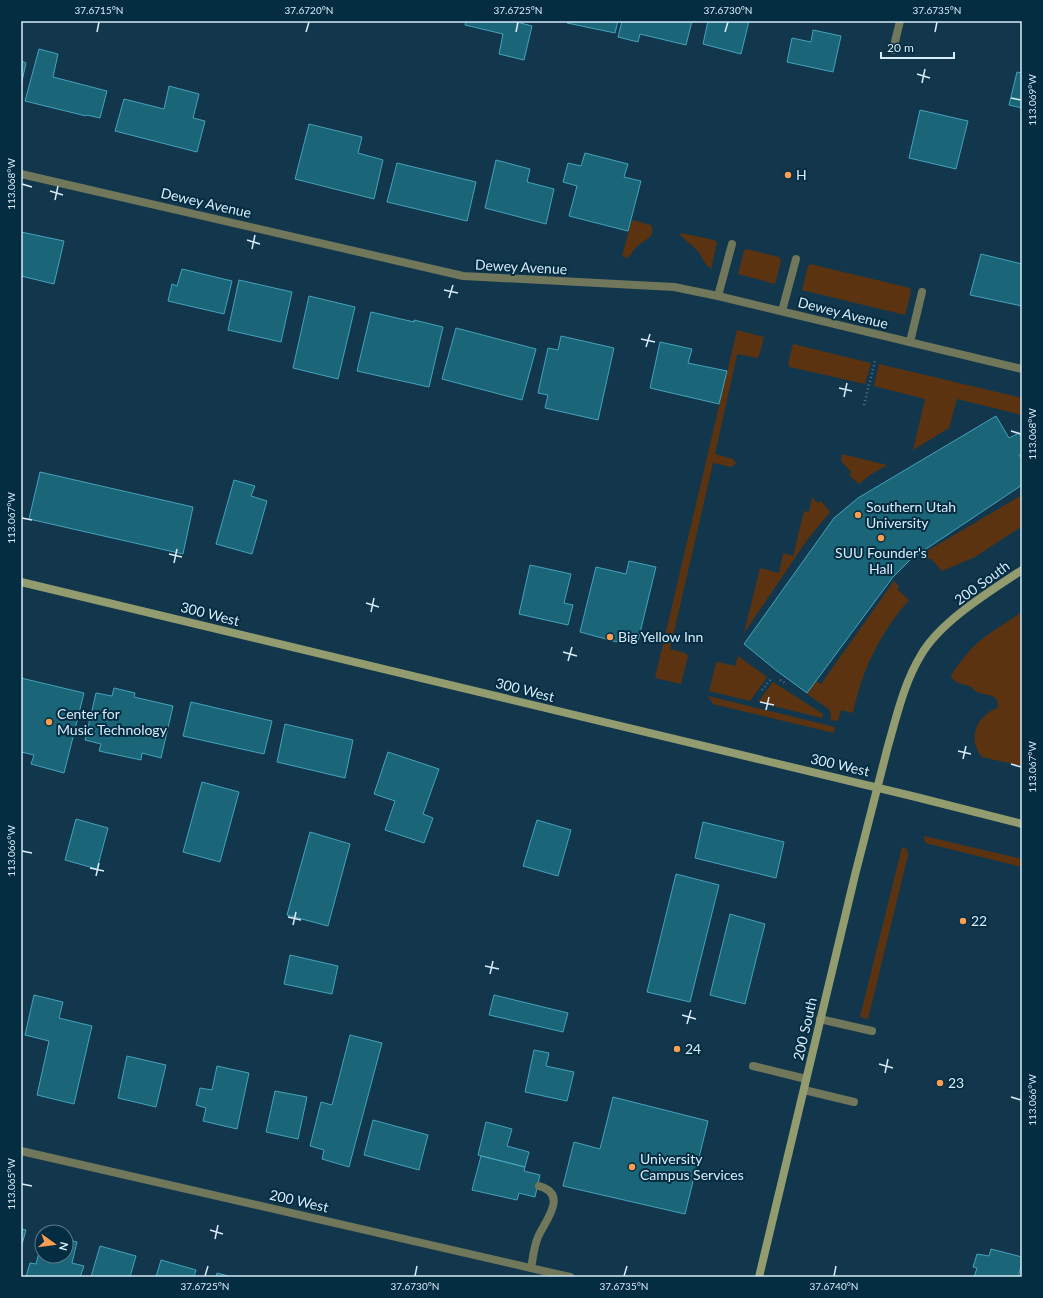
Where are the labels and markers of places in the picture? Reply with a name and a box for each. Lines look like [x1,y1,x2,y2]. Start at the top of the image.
place label: H [796,166,807,183]
marker: H [783,170,793,180]
place label: Southern Utah University [866,498,956,531]
marker: Southern Utah University [853,510,863,520]
marker: SUU Founder's Hall [876,533,886,543]
place label: SUU Founder's Hall [835,544,927,577]
place label: Big Yellow Inn [618,628,703,645]
marker: Big Yellow Inn [605,632,615,642]
place label: Center for Music Technology [57,705,168,738]
marker: Center for Music Technology [44,717,54,727]
place label: 22 [971,912,987,929]
marker: 22 [958,916,968,926]
place label: 24 [685,1040,701,1057]
marker: 24 [672,1044,682,1054]
place label: 23 [948,1074,964,1091]
marker: 23 [935,1078,945,1088]
place label: University Campus Services [640,1150,744,1183]
marker: University Campus Services [627,1162,637,1172]

